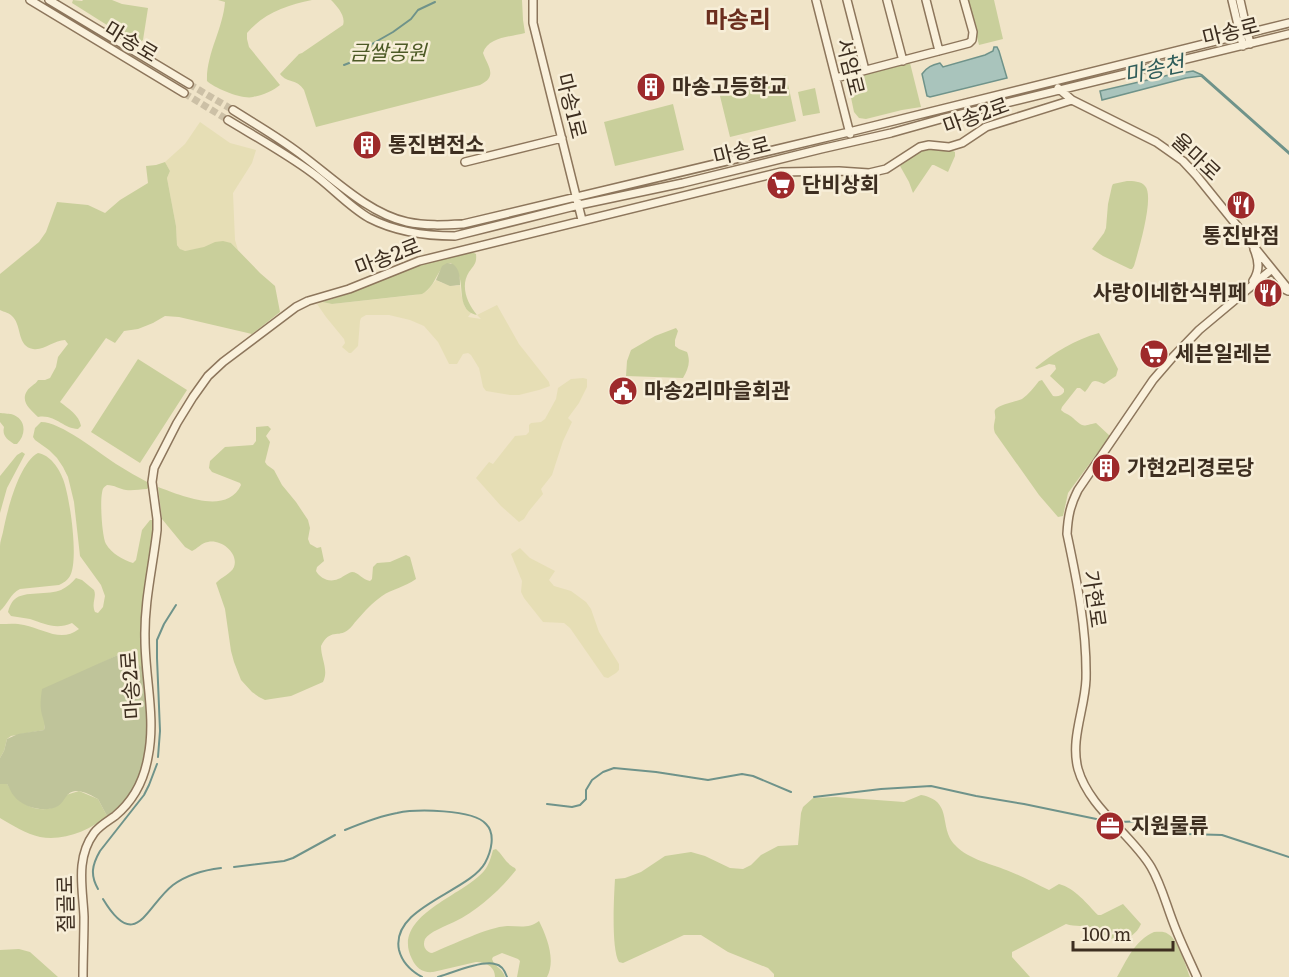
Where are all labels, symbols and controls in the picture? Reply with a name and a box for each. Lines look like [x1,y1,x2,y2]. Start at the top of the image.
district label: 마송리 [705,0,771,35]
street label: 마송로 [1199,8,1262,52]
street label: 마송로 [99,12,165,68]
park label: 금쌀공원 [349,35,428,66]
street label: 서암로 [830,35,874,98]
water label: 마송천 [1121,45,1190,90]
street label: 마송1로 [550,69,597,141]
place label: 마송고등학교 [672,69,788,100]
building icon: 마송고등학교 [635,71,667,103]
street label: 마송2로 [938,87,1013,140]
street label: 율마로 [1166,124,1229,186]
place label: 통진변전소 [388,127,485,158]
street label: 마송로 [710,127,773,171]
building icon: 통진변전소 [351,129,383,161]
place label: 단비상회 [802,167,879,198]
supermarket icon: 단비상회 [765,169,797,201]
restaurant icon: 통진반점 [1225,189,1257,221]
place label: 통진반점 [1202,218,1280,249]
street label: 마송2로 [350,228,425,281]
place label: 사랑이네한식뷔페 [1092,275,1247,306]
restaurant icon: 사랑이네한식뷔페 [1252,277,1284,309]
place label: 세븐일레븐 [1175,336,1272,367]
supermarket icon: 세븐일레븐 [1138,338,1170,370]
place label: 마송2리마을회관 [644,373,791,404]
public building icon: 마송2리마을회관 [607,375,639,407]
place label: 가현2리경로당 [1127,450,1254,481]
building icon: 가현2리경로당 [1090,452,1122,484]
street label: 가현로 [1077,568,1116,630]
street label: 마송2로 [111,650,146,720]
place label: 지원물류 [1131,808,1208,839]
office icon: 지원물류 [1094,810,1126,842]
street label: 절골로 [47,875,80,933]
scale bar [1073,914,1174,952]
text: 100 m [1082,920,1131,947]

